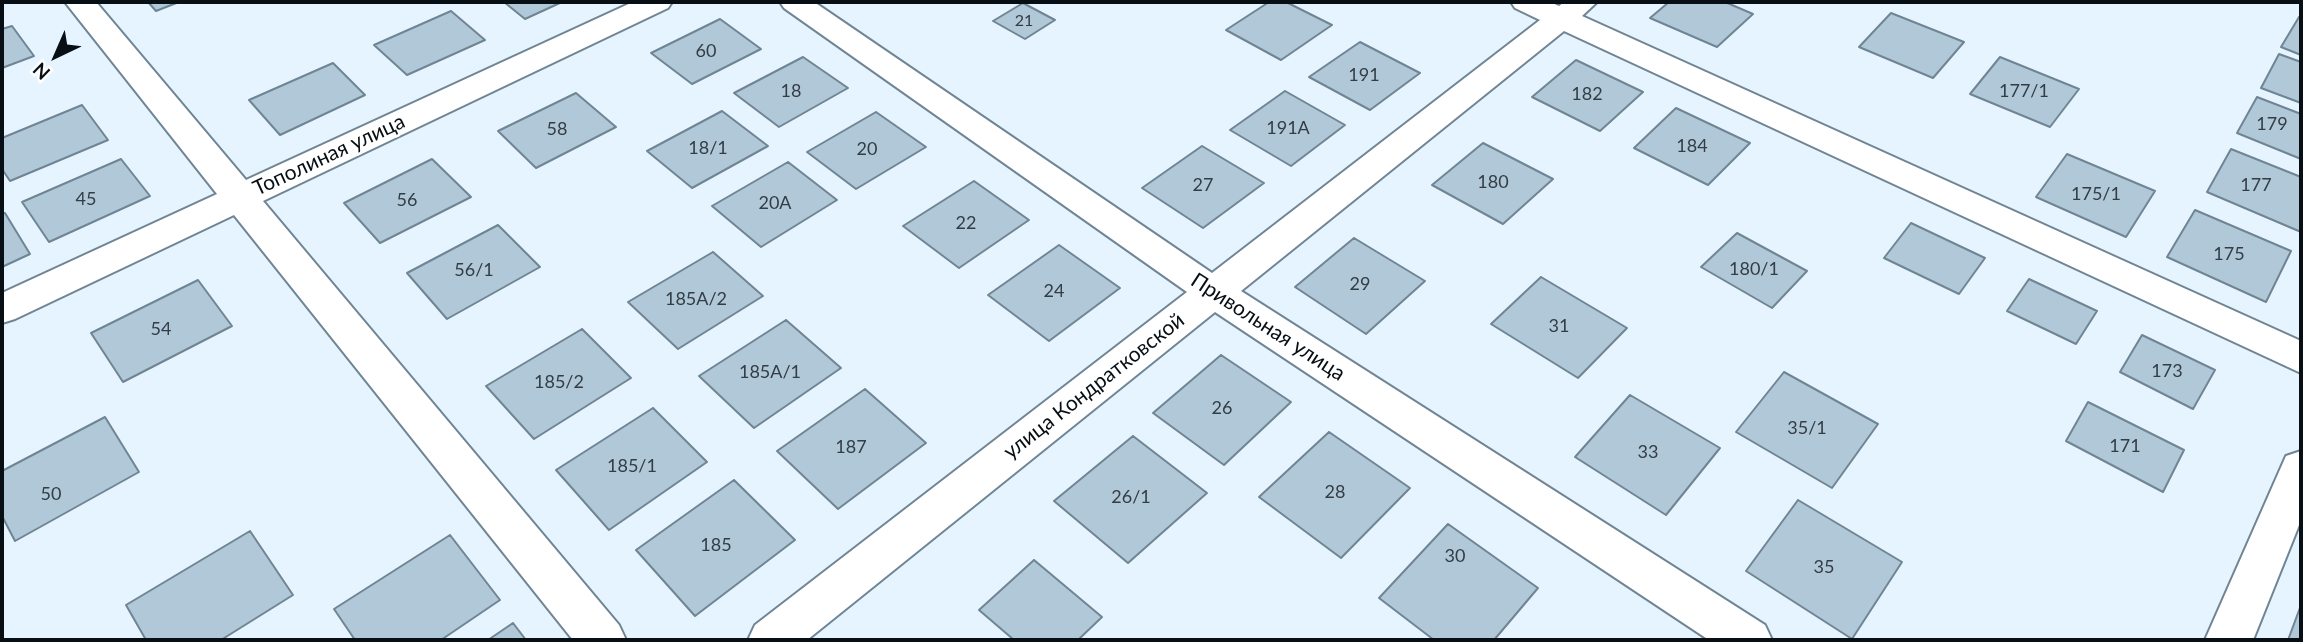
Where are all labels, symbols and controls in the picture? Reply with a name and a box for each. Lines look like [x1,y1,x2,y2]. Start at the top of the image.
house number: 21 [1015,11,1033,31]
north arrow [21,21,91,91]
house number: 60 [696,40,716,62]
text: N [28,58,54,85]
house number: 191 [1348,64,1380,86]
house number: 18 [781,80,801,102]
house number: 177/1 [1999,80,2049,102]
house number: 182 [1571,83,1603,105]
street label: Тополиная улица [249,109,409,201]
house number: 179 [2256,113,2288,135]
house number: 191А [1266,117,1310,139]
house number: 58 [547,118,567,140]
house number: 184 [1676,135,1708,157]
house number: 18/1 [688,137,728,159]
house number: 20 [857,138,877,160]
house number: 180 [1477,171,1509,193]
house number: 27 [1193,174,1213,196]
house number: 177 [2240,174,2272,196]
house number: 175/1 [2071,183,2121,205]
house number: 45 [76,188,96,210]
house number: 56 [397,189,417,211]
house number: 20А [758,192,792,214]
house number: 22 [956,212,976,234]
house number: 175 [2213,243,2245,265]
house number: 180/1 [1729,258,1779,280]
house number: 56/1 [454,259,494,281]
street label: Привольная улица [1186,268,1350,386]
house number: 29 [1350,273,1370,295]
house number: 24 [1044,280,1064,302]
house number: 185А/2 [665,288,727,310]
street label: улица Кондратковской [999,308,1189,464]
house number: 31 [1549,315,1569,337]
house number: 54 [151,318,171,340]
house number: 173 [2151,360,2183,382]
house number: 185А/1 [739,361,801,383]
house number: 185/2 [534,371,584,393]
house number: 26 [1212,397,1232,419]
house number: 35/1 [1787,417,1827,439]
house number: 171 [2109,435,2141,457]
house number: 187 [835,436,867,458]
house number: 33 [1638,441,1658,463]
house number: 185/1 [607,455,657,477]
house number: 28 [1325,481,1345,503]
house number: 50 [41,483,61,505]
house number: 26/1 [1111,486,1151,508]
house number: 185 [700,534,732,556]
house number: 30 [1445,545,1465,567]
house number: 35 [1814,556,1834,578]

